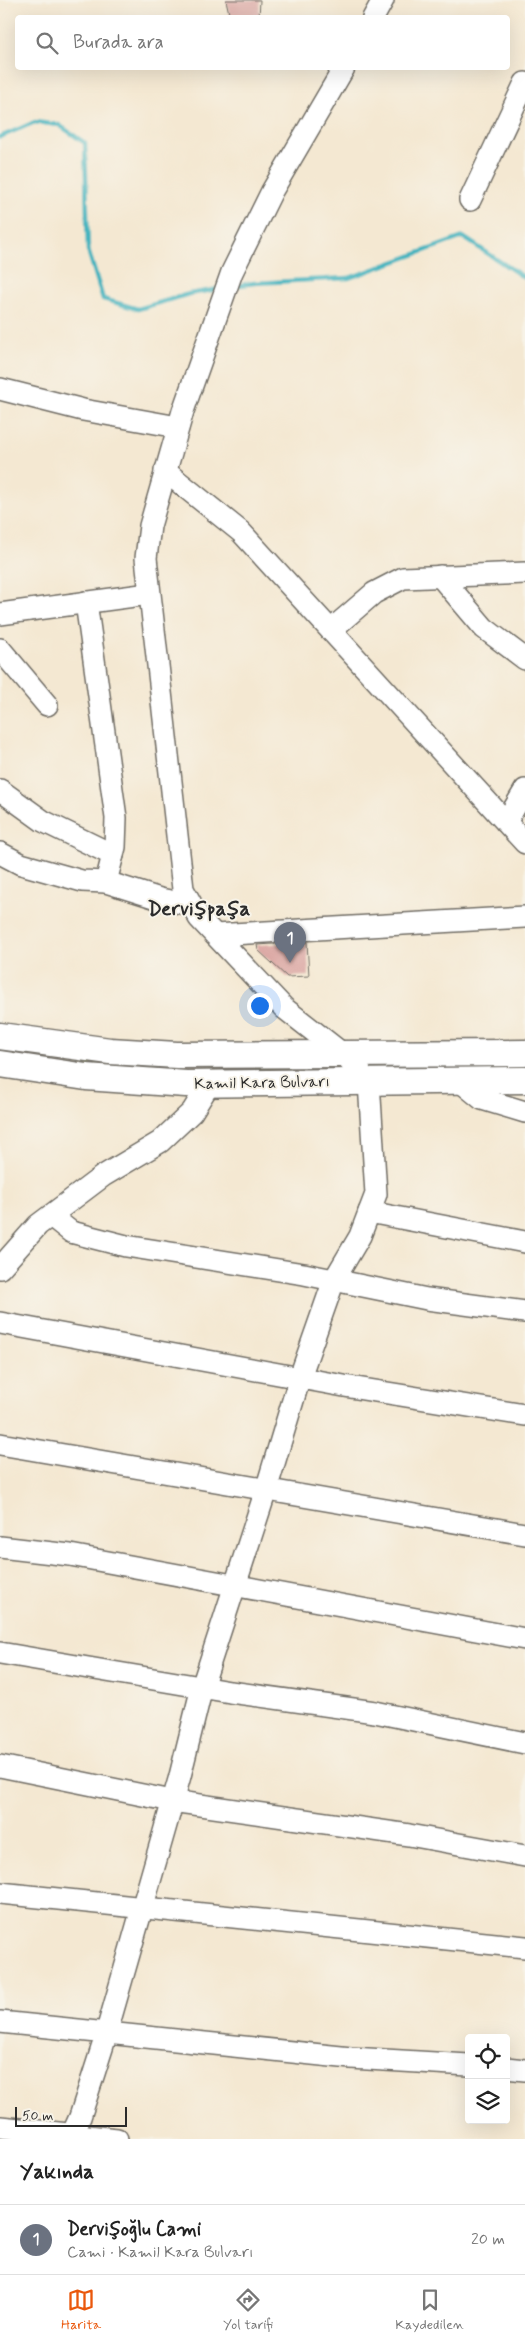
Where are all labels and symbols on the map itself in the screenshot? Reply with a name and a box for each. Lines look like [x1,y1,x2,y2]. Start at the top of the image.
district label: Dervişpaşa [148,895,251,923]
pin: 1 [274,922,306,963]
your location [247,993,273,1019]
street label: Kamil Kara Bulvarı [194,1071,330,1095]
scale bar [15,2104,128,2127]

